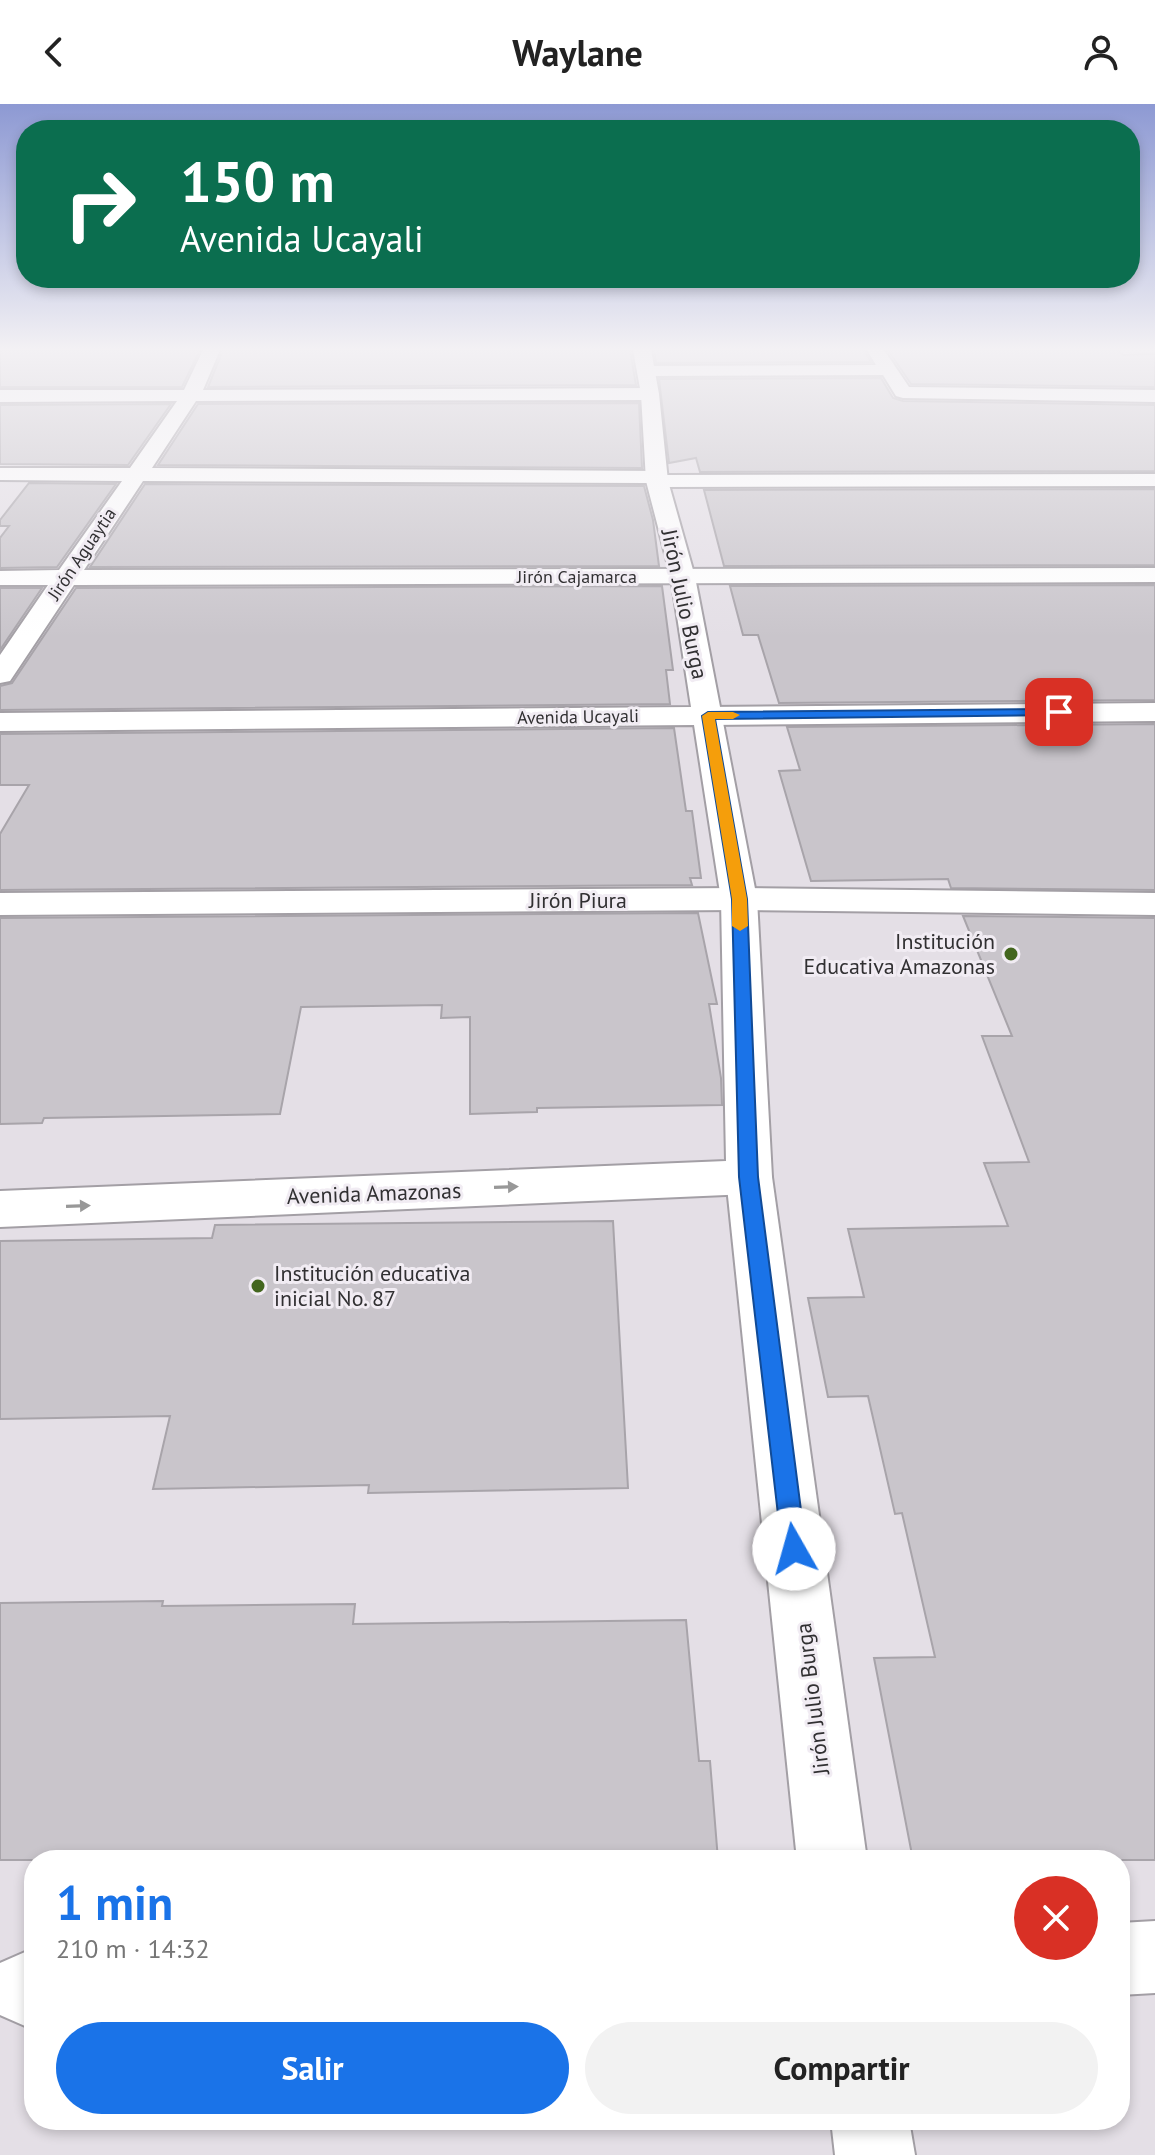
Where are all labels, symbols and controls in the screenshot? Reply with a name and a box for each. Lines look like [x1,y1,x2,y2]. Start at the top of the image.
text: Waylane [512,29,643,76]
icon: back [32,30,76,74]
icon: person [1079,30,1123,74]
text: 150 m [180,145,335,217]
icon: right [48,152,152,256]
text: Avenida Ucayali [180,215,424,262]
street label: Jirón Aguaytia [42,503,121,605]
street label: Jirón Julio Burga [655,525,715,682]
street label: Jirón Cajamarca [516,565,637,588]
pin [1025,678,1093,746]
icon: arrive [1037,690,1081,734]
street label: Avenida Ucayali [517,704,639,729]
street label: Jirón Piura [528,886,627,914]
place label: Institución Educativa Amazonas [804,927,995,980]
marker: Institución Educativa Amazonas [1002,945,1020,963]
street label: Avenida Amazonas [286,1176,462,1210]
one-way arrow [494,1181,519,1194]
one-way arrow [66,1199,91,1212]
place label: Institución educativa inicial No. 87 [274,1259,470,1312]
marker: Institución educativa inicial No. 87 [249,1277,267,1295]
position arrow [752,1507,836,1591]
street label: Jirón Julio Burga [789,1622,835,1777]
text: 1 min [56,1871,173,1933]
button: close [1014,1876,1098,1960]
text: 210 m · 14:32 [56,1932,210,1965]
button: Salir [56,2022,569,2114]
button: Compartir [585,2022,1098,2114]

